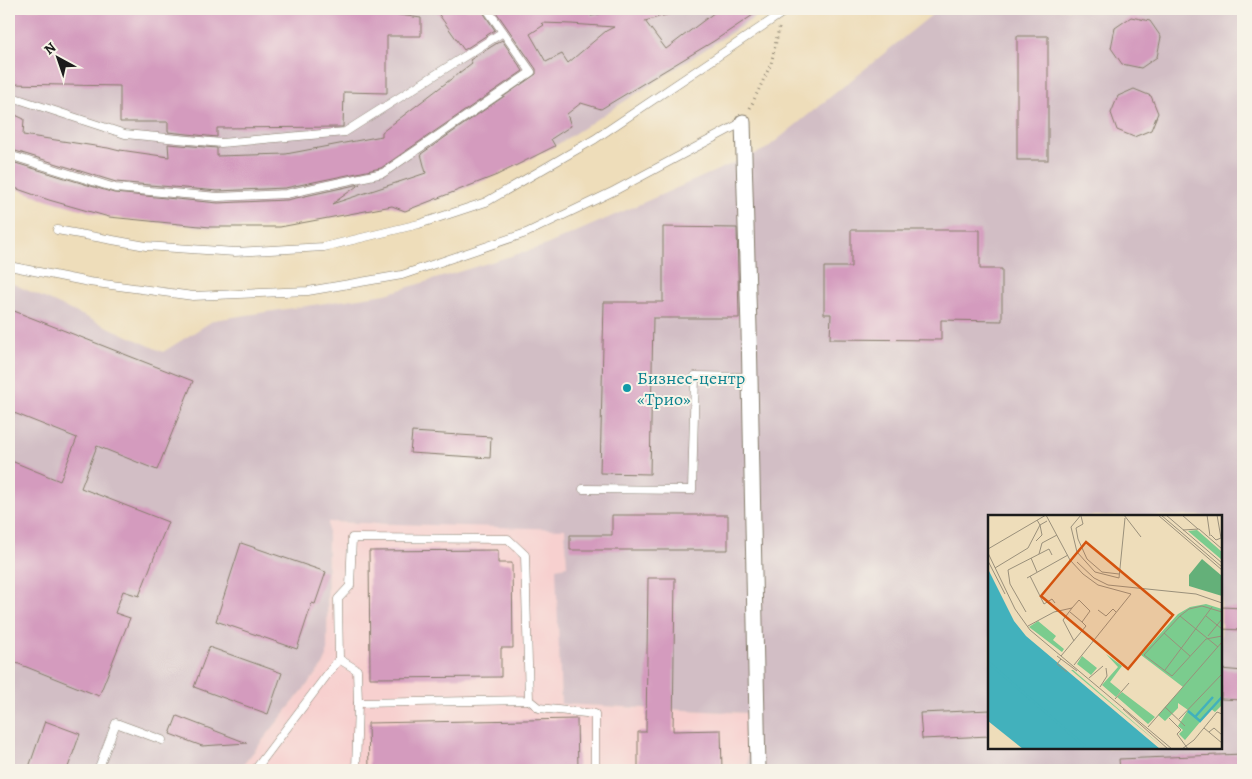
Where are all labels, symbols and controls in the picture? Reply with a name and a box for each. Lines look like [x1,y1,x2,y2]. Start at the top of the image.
north arrow [32,32,82,82]
text: N [40,38,60,59]
place label: Бизнес-центр «Трио» [637,366,745,411]
marker: Бизнес-центр «Трио» [621,382,633,394]
inset map [988,515,1222,749]

